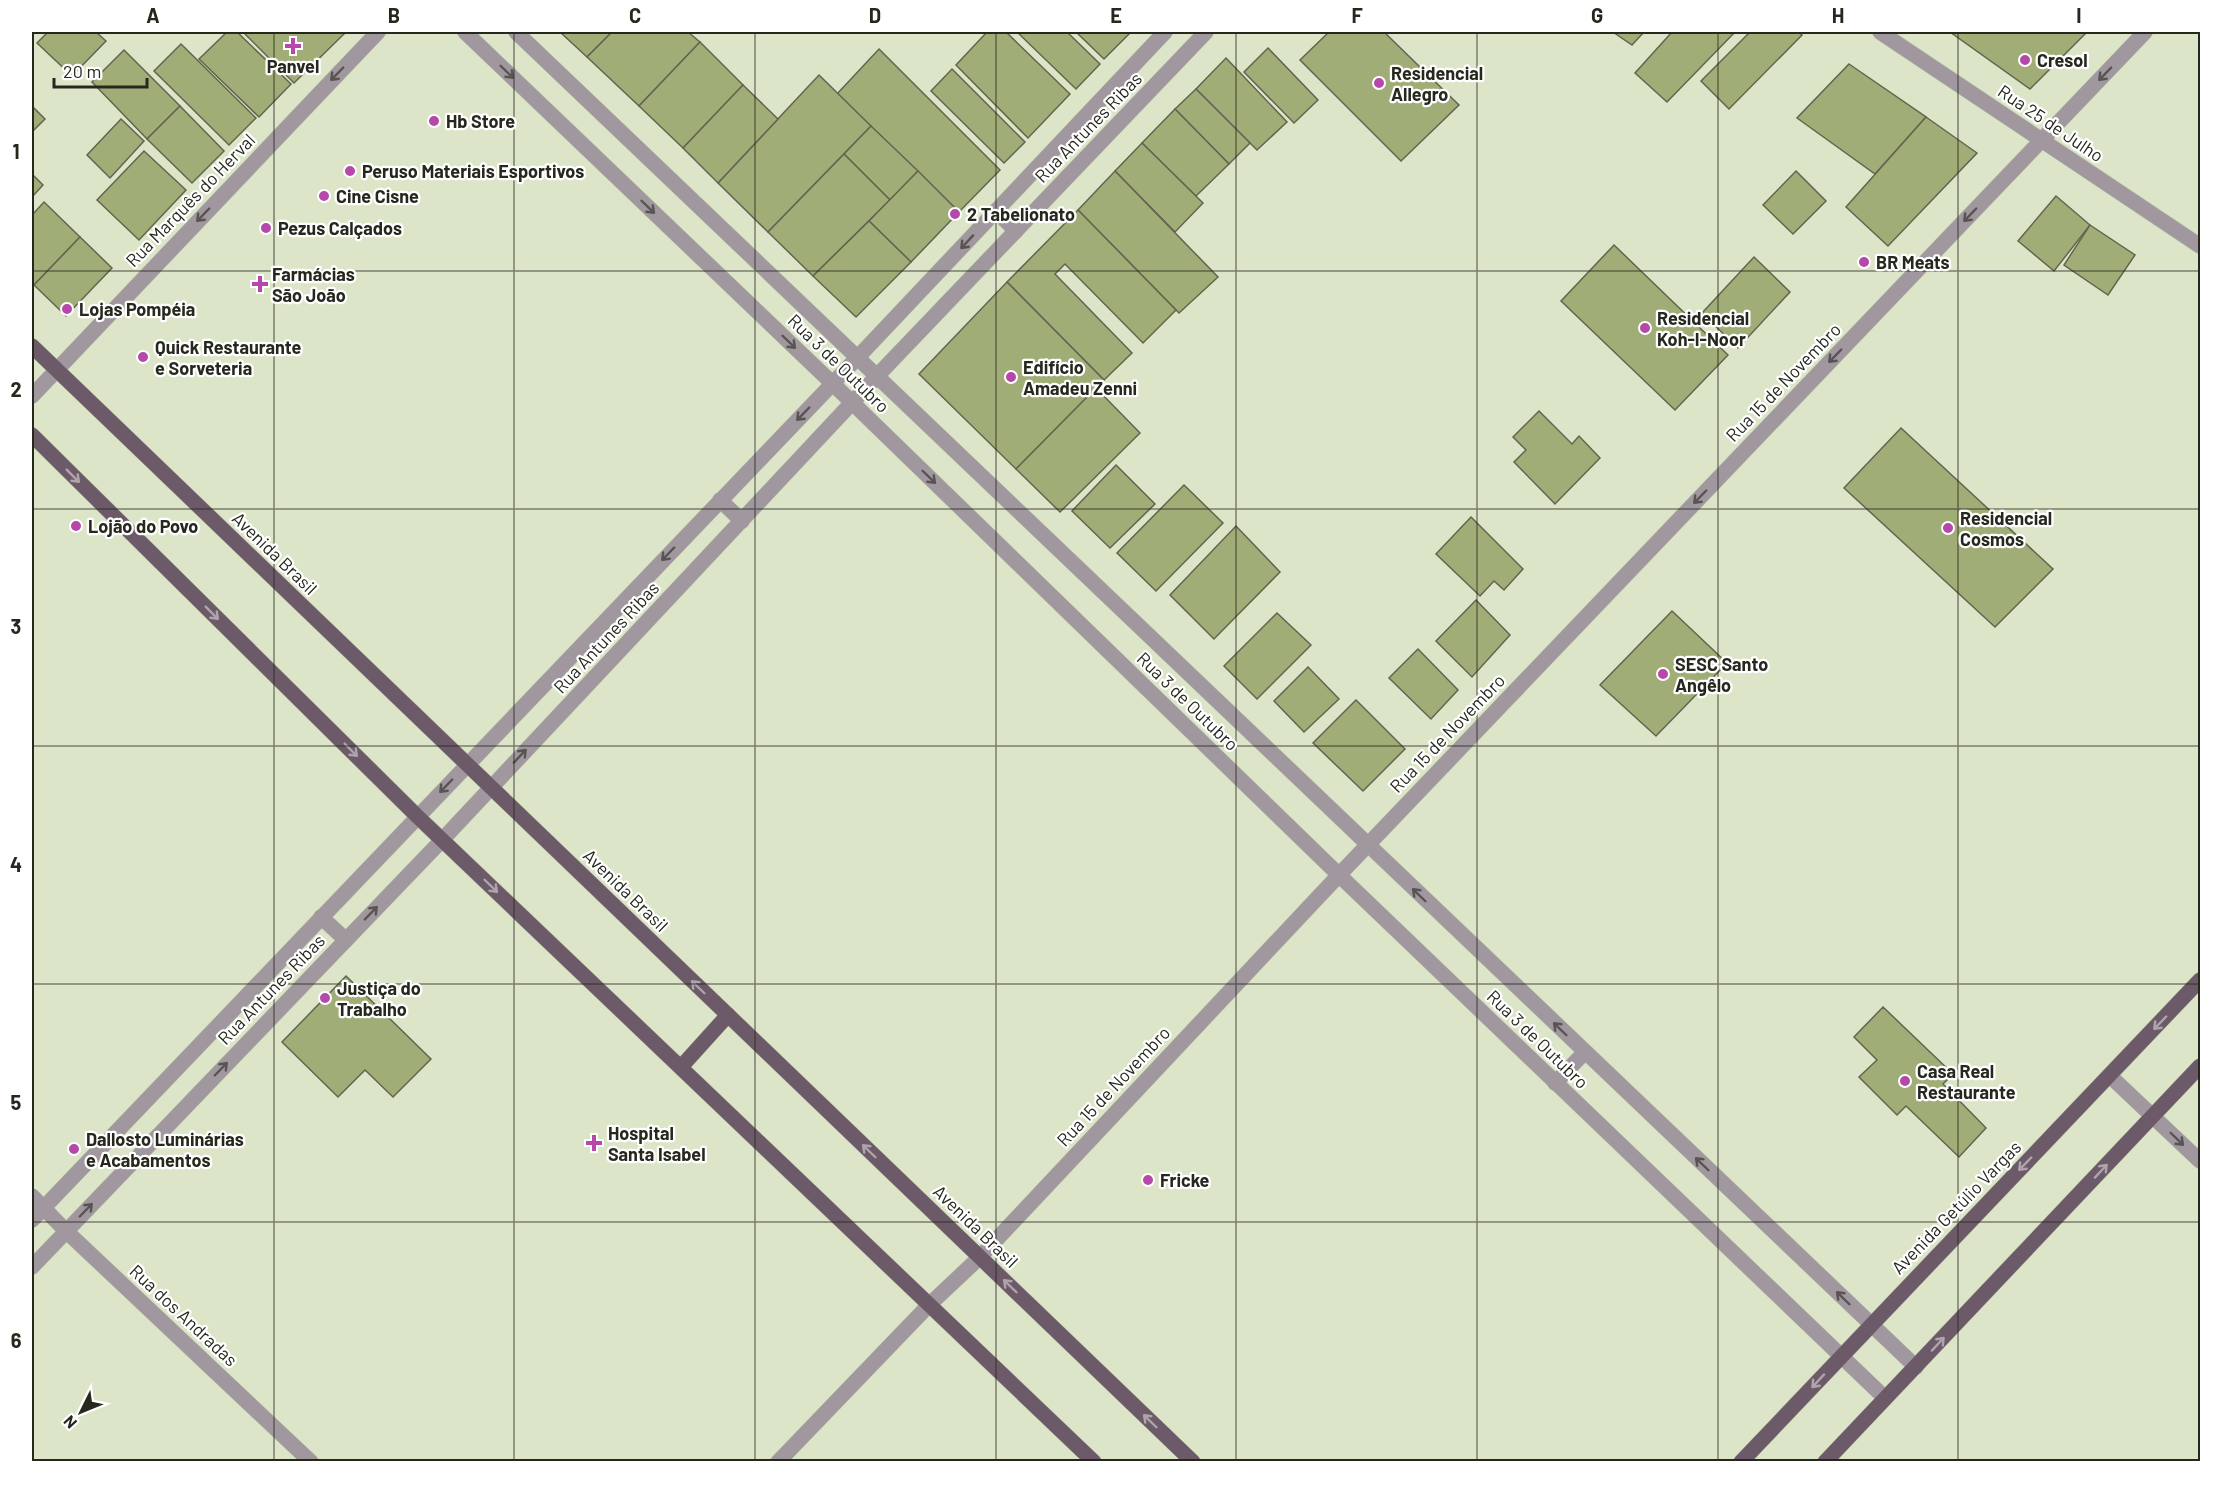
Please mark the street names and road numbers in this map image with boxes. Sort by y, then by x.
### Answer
street label: Rua Antunes Ribas [1030,67,1146,187]
street label: Rua 25 de Julho [1994,80,2108,166]
street label: Rua Marquês do Herval [121,129,259,271]
street label: Rua 3 de Outubro [784,309,894,417]
street label: Rua 15 de Novembro [1721,318,1845,446]
street label: Avenida Brasil [228,507,322,599]
street label: Rua Antunes Ribas [549,577,663,697]
street label: Rua 3 de Outubro [1133,647,1243,755]
street label: Rua 15 de Novembro [1385,669,1509,797]
street label: Avenida Brasil [579,844,673,936]
street label: Rua Antunes Ribas [213,929,329,1049]
street label: Rua 3 de Outubro [1483,985,1593,1093]
street label: Rua 15 de Novembro [1052,1021,1174,1151]
street label: Avenida Getúlio Vargas [1887,1136,2025,1278]
street label: Avenida Brasil [929,1180,1023,1272]
street label: Rua dos Andradas [126,1260,242,1370]

